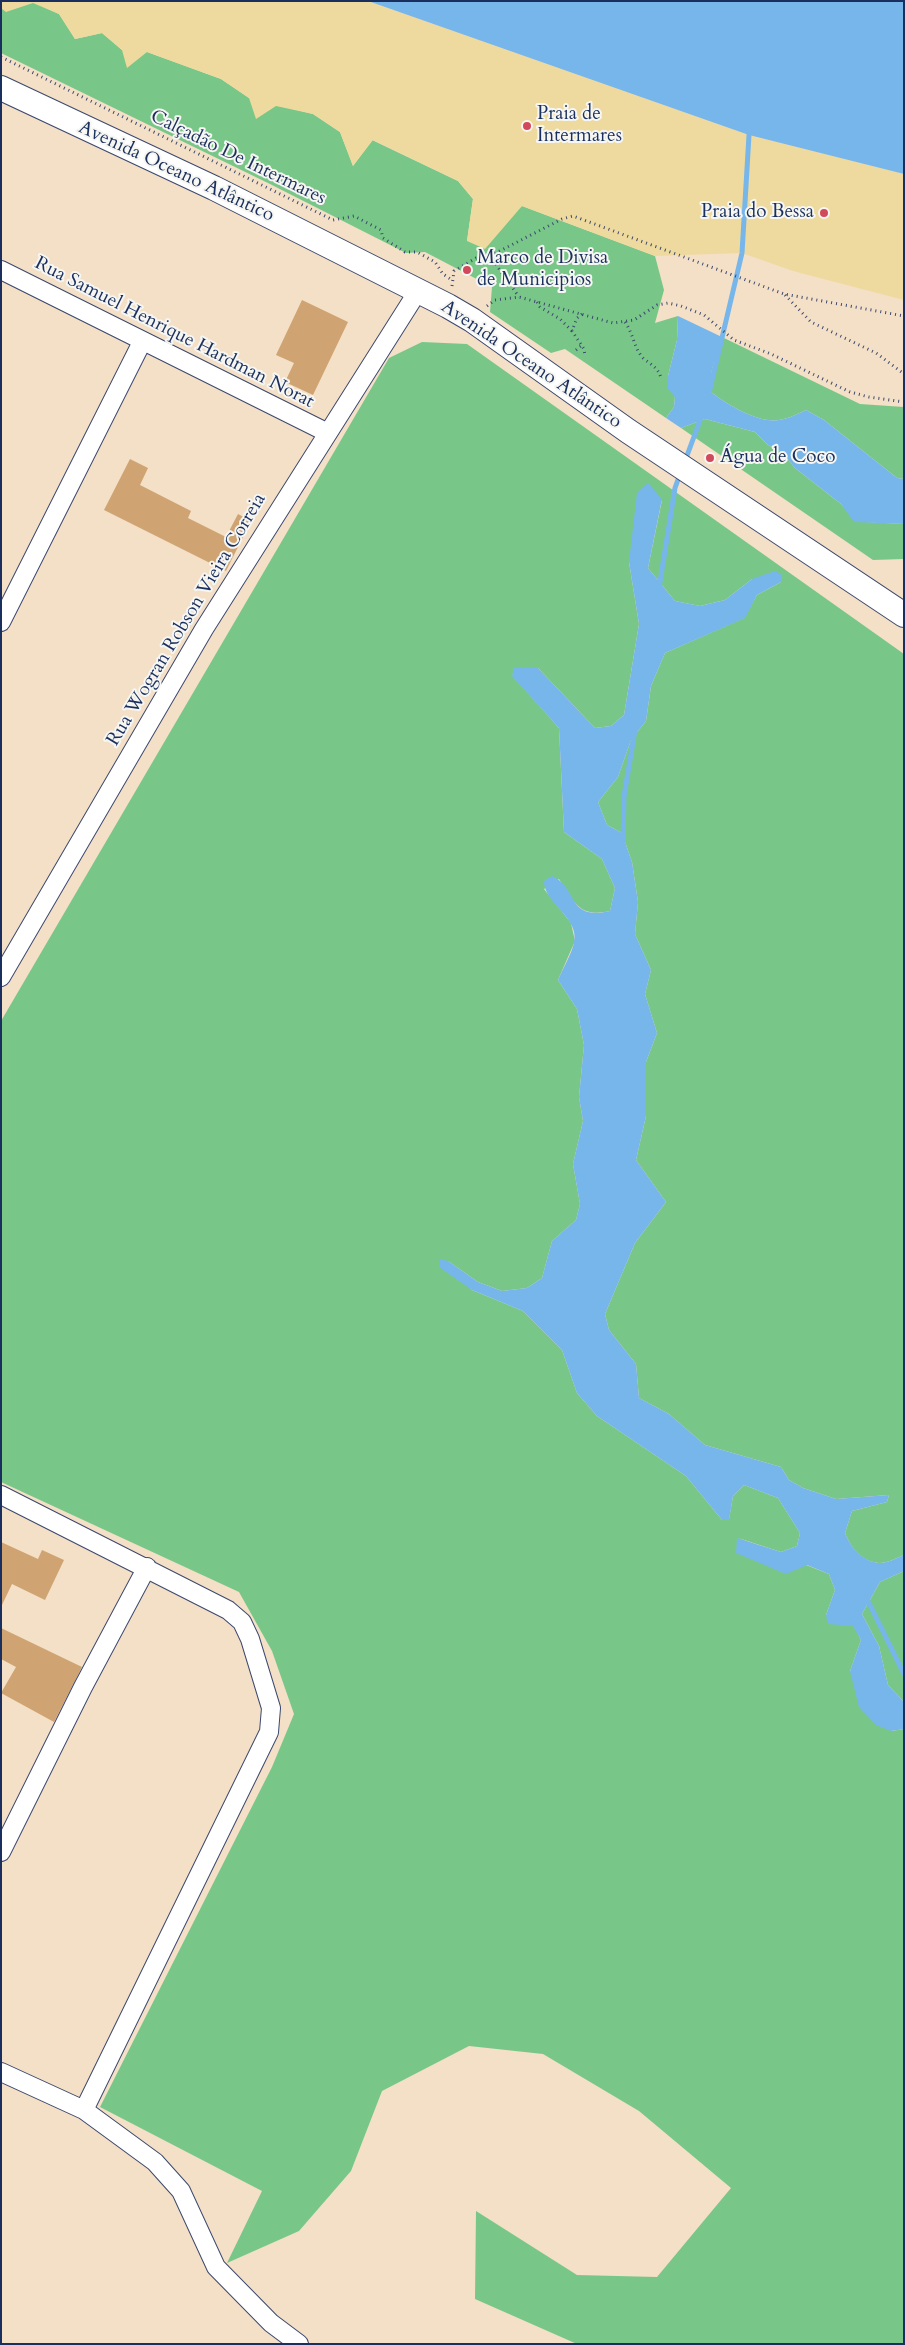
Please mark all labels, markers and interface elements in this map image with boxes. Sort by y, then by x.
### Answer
place label: Praia de Intermares [537,104,622,148]
street label: Calçadão De Intermares [147,106,329,210]
street label: Avenida Oceano Atlântico [75,117,277,227]
marker: Praia de Intermares [521,120,533,132]
place label: Praia do Bessa [701,202,814,224]
marker: Praia do Bessa [818,207,830,219]
place label: Marco de Divisa de Municipios [477,248,608,292]
street label: Rua Samuel Henrique Hardman Norat [30,252,318,414]
marker: Marco de Divisa de Municipios [461,264,473,276]
street label: Avenida Oceano Atlântico [436,296,626,434]
place label: Água de Coco [720,447,835,469]
marker: Água de Coco [704,452,716,464]
street label: Rua Wogran Robson Vieira Correia [102,490,272,750]

